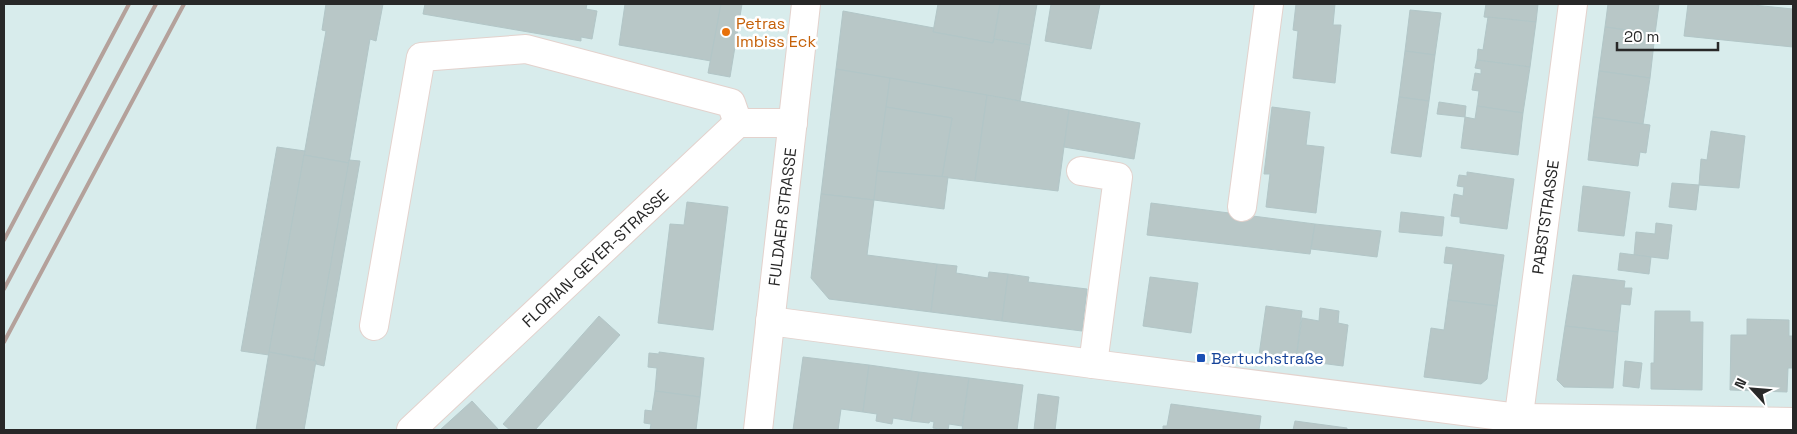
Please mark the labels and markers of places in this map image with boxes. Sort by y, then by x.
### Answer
place label: Petras Imbiss Eck [736,13,816,52]
marker: Petras Imbiss Eck [720,26,732,38]
place label: Bertuchstraße [1211,348,1324,369]
marker: Bertuchstraße [1195,352,1207,364]

